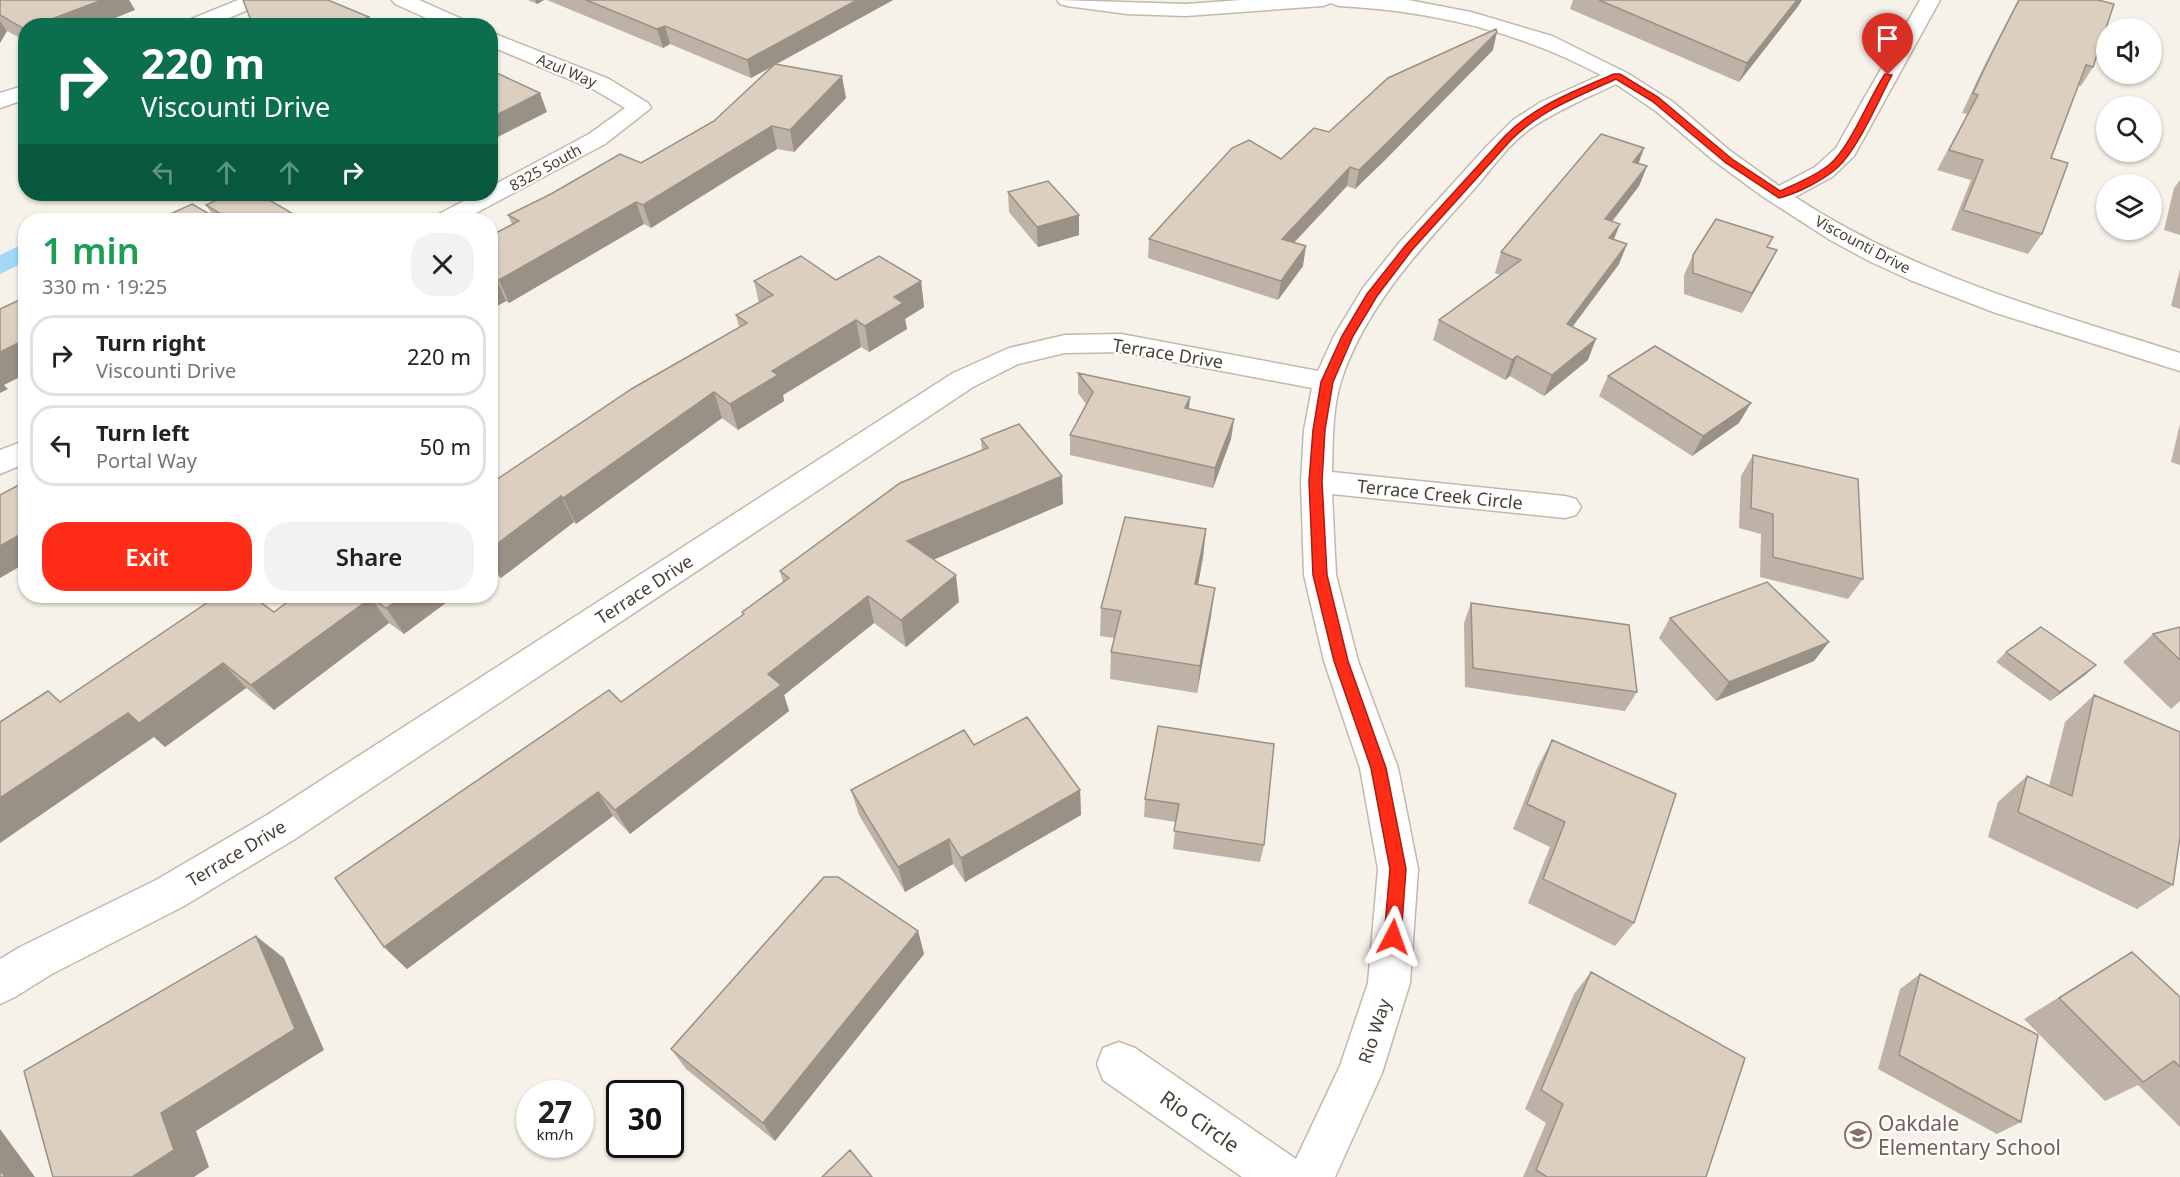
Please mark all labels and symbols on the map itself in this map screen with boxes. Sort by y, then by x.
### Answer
pin [1862,13,1913,75]
street label: Azul Way [534,48,600,92]
street label: 8325 South [505,139,585,195]
street label: Viscounti Drive [1812,210,1914,278]
street label: Terrace Drive [1111,332,1225,374]
street label: Terrace Creek Circle [1356,473,1524,515]
street label: Terrace Drive [591,549,697,629]
street label: Terrace Drive [182,814,290,892]
position arrow [1361,905,1425,969]
street label: Rio Way [1352,995,1396,1067]
speed limit sign: 30 [606,1080,684,1158]
street label: Rio Circle [1155,1083,1245,1159]
place label: Oakdale Elementary School [1878,1109,2061,1161]
school or university icon: Oakdale Elementary School [1843,1120,1873,1150]

